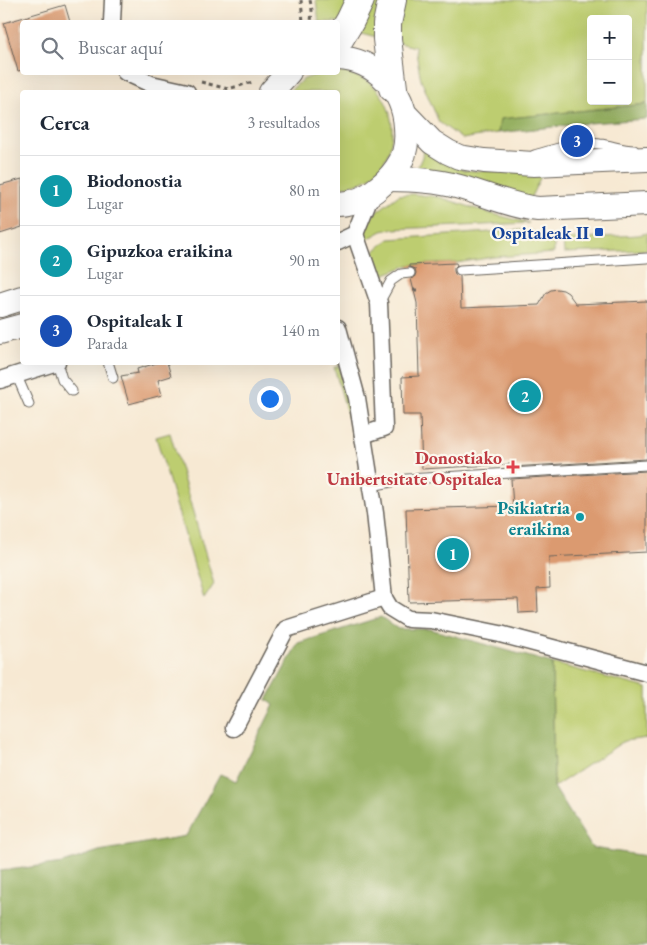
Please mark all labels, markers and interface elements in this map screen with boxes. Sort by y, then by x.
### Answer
map controls [587,15,632,105]
button: + [587,15,632,60]
search box [20,20,340,75]
icon: search [38,34,66,62]
text: Buscar aquí [78,35,163,60]
button: − [587,60,632,105]
text: Cerca [40,109,90,136]
text: 3 resultados [248,112,320,133]
pin: 3 [561,122,593,160]
text: Biodonostia [87,168,182,193]
text: 1 [52,180,60,201]
text: 80 m [289,180,320,201]
text: Lugar [87,193,123,214]
place label: Ospitaleak II [492,221,589,244]
marker: Ospitaleak II [593,226,605,238]
text: Gipuzkoa eraikina [87,238,233,263]
text: 2 [52,250,60,271]
text: 90 m [289,250,320,271]
text: Lugar [87,263,123,284]
text: Ospitaleak I [87,308,183,333]
text: 3 [52,320,60,341]
text: 140 m [281,320,320,341]
text: Parada [87,333,128,354]
pin: 2 [509,377,541,415]
your location [257,386,283,412]
place label: Donostiako Unibertsitate Ospitalea [327,446,502,490]
marker: Donostiako Unibertsitate Ospitalea [506,460,520,474]
place label: Psikiatria eraikina [497,496,570,540]
marker: Psikiatria eraikina [574,511,586,523]
pin: 1 [437,535,469,573]

